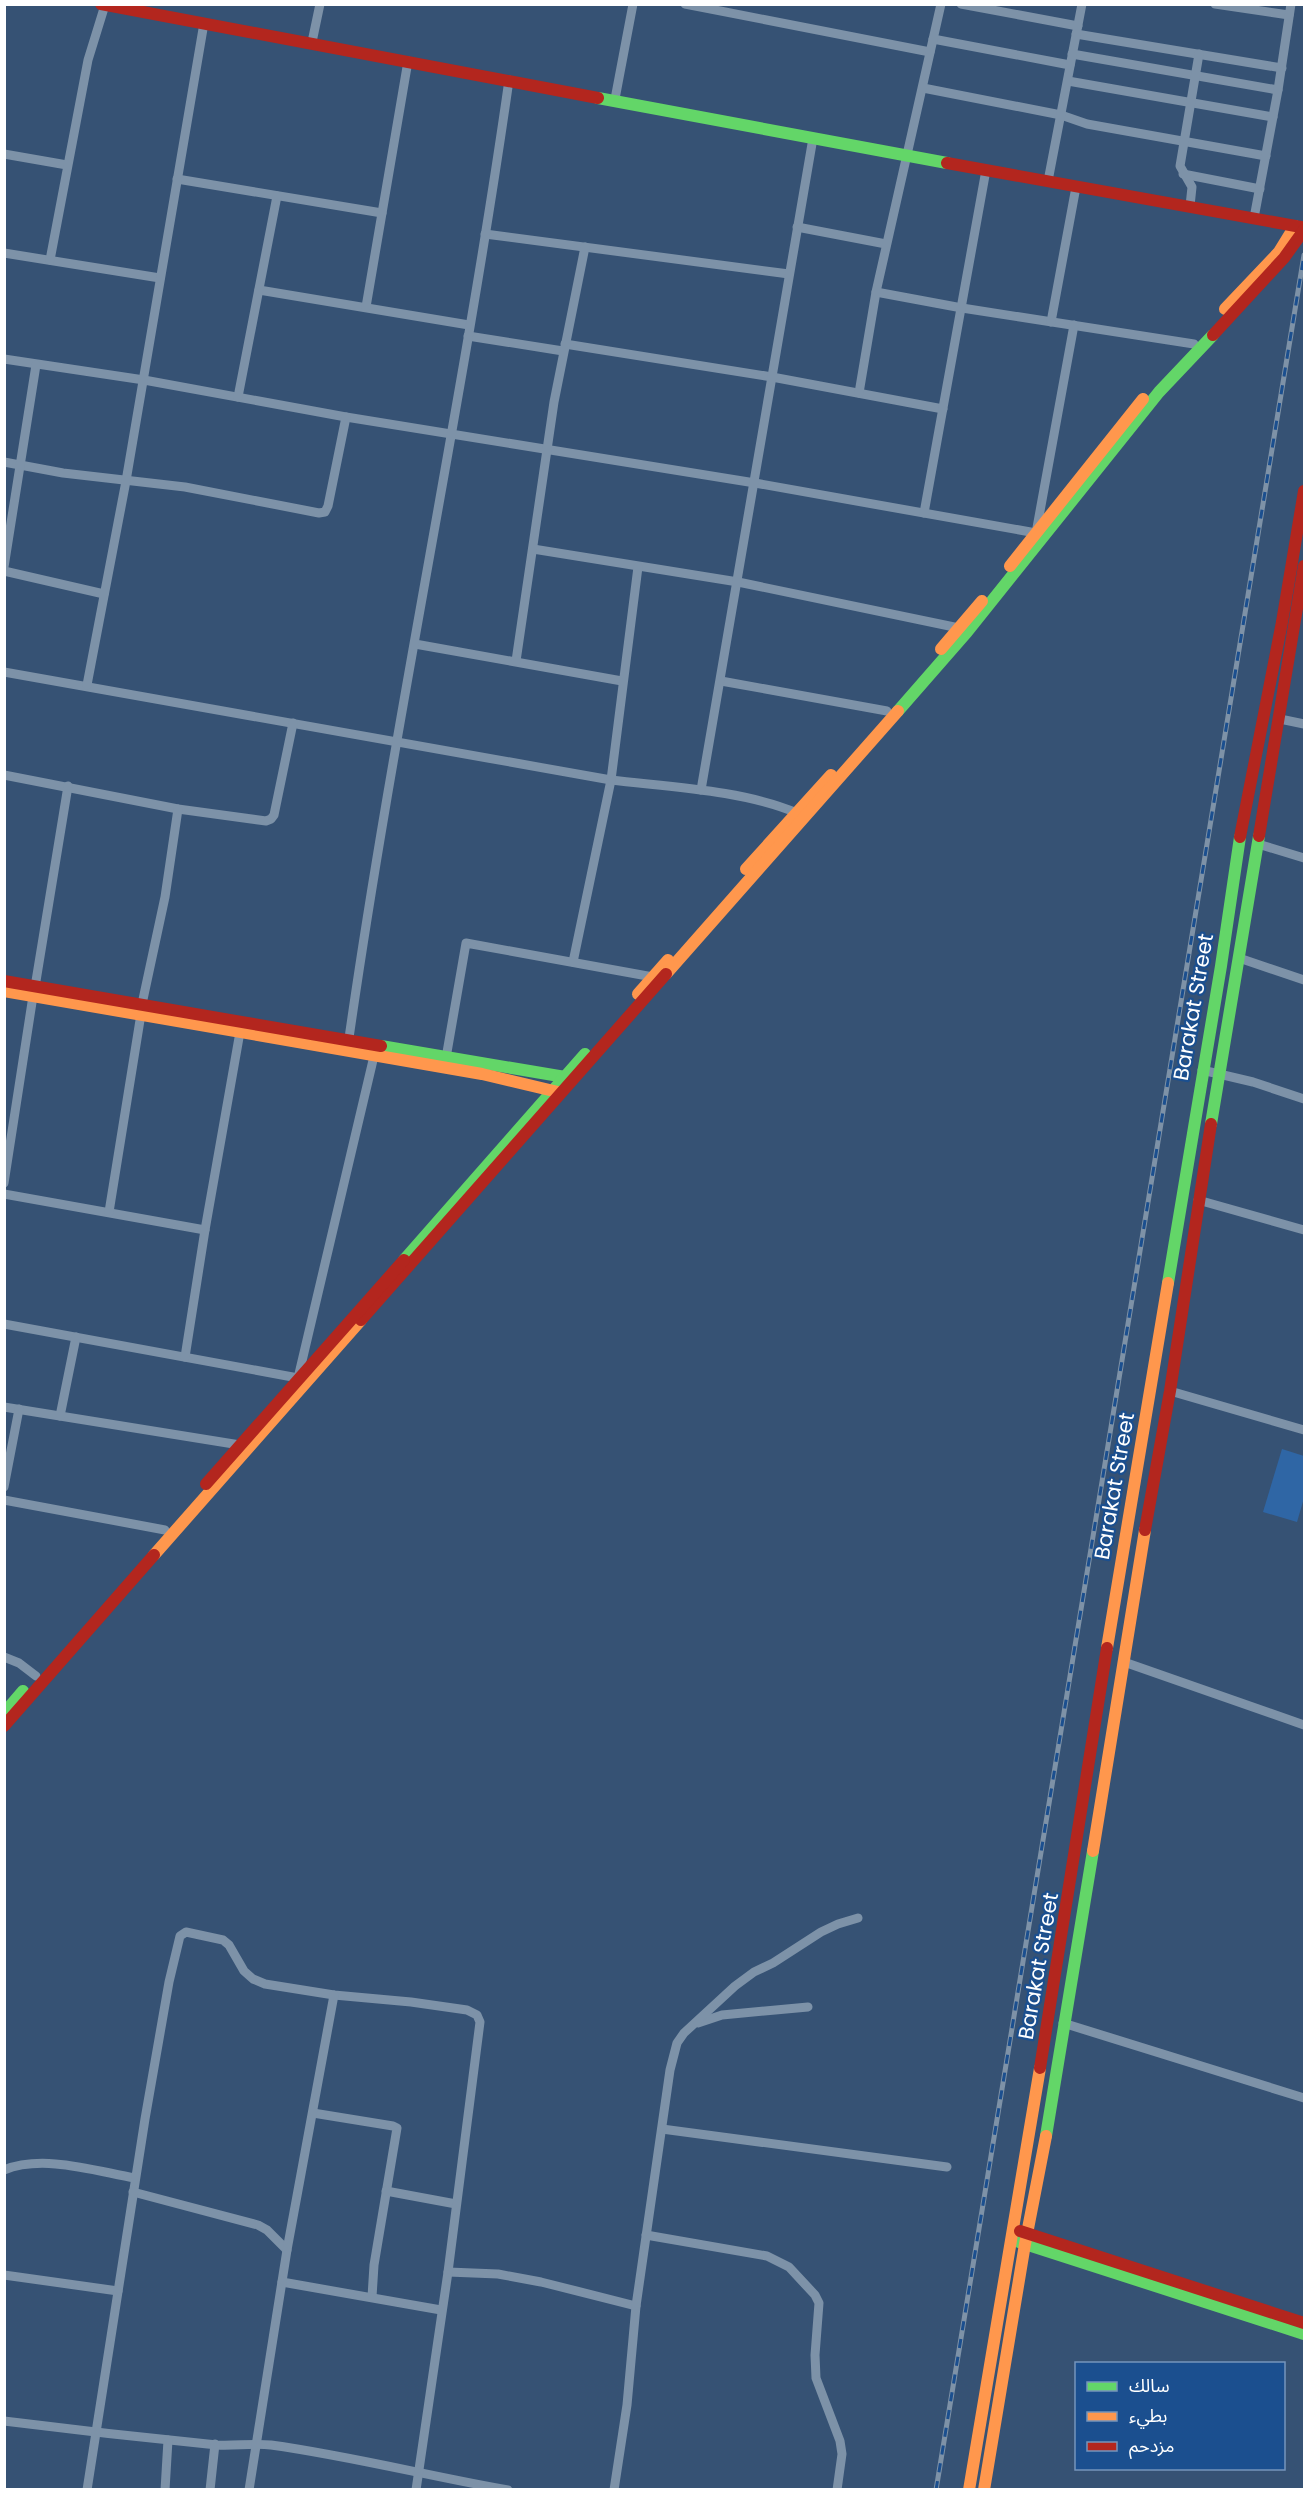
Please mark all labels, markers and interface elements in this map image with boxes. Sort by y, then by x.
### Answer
street label: Barakat Street [1166,931,1220,1083]
street label: Barakat Street [1087,1410,1141,1562]
street label: Barakat Street [1011,1890,1065,2042]
legend [1075,2362,1285,2470]
text: سالك [1129,2373,1170,2398]
text: بطيء [1129,2403,1167,2429]
text: مزدحم [1129,2433,1174,2459]

